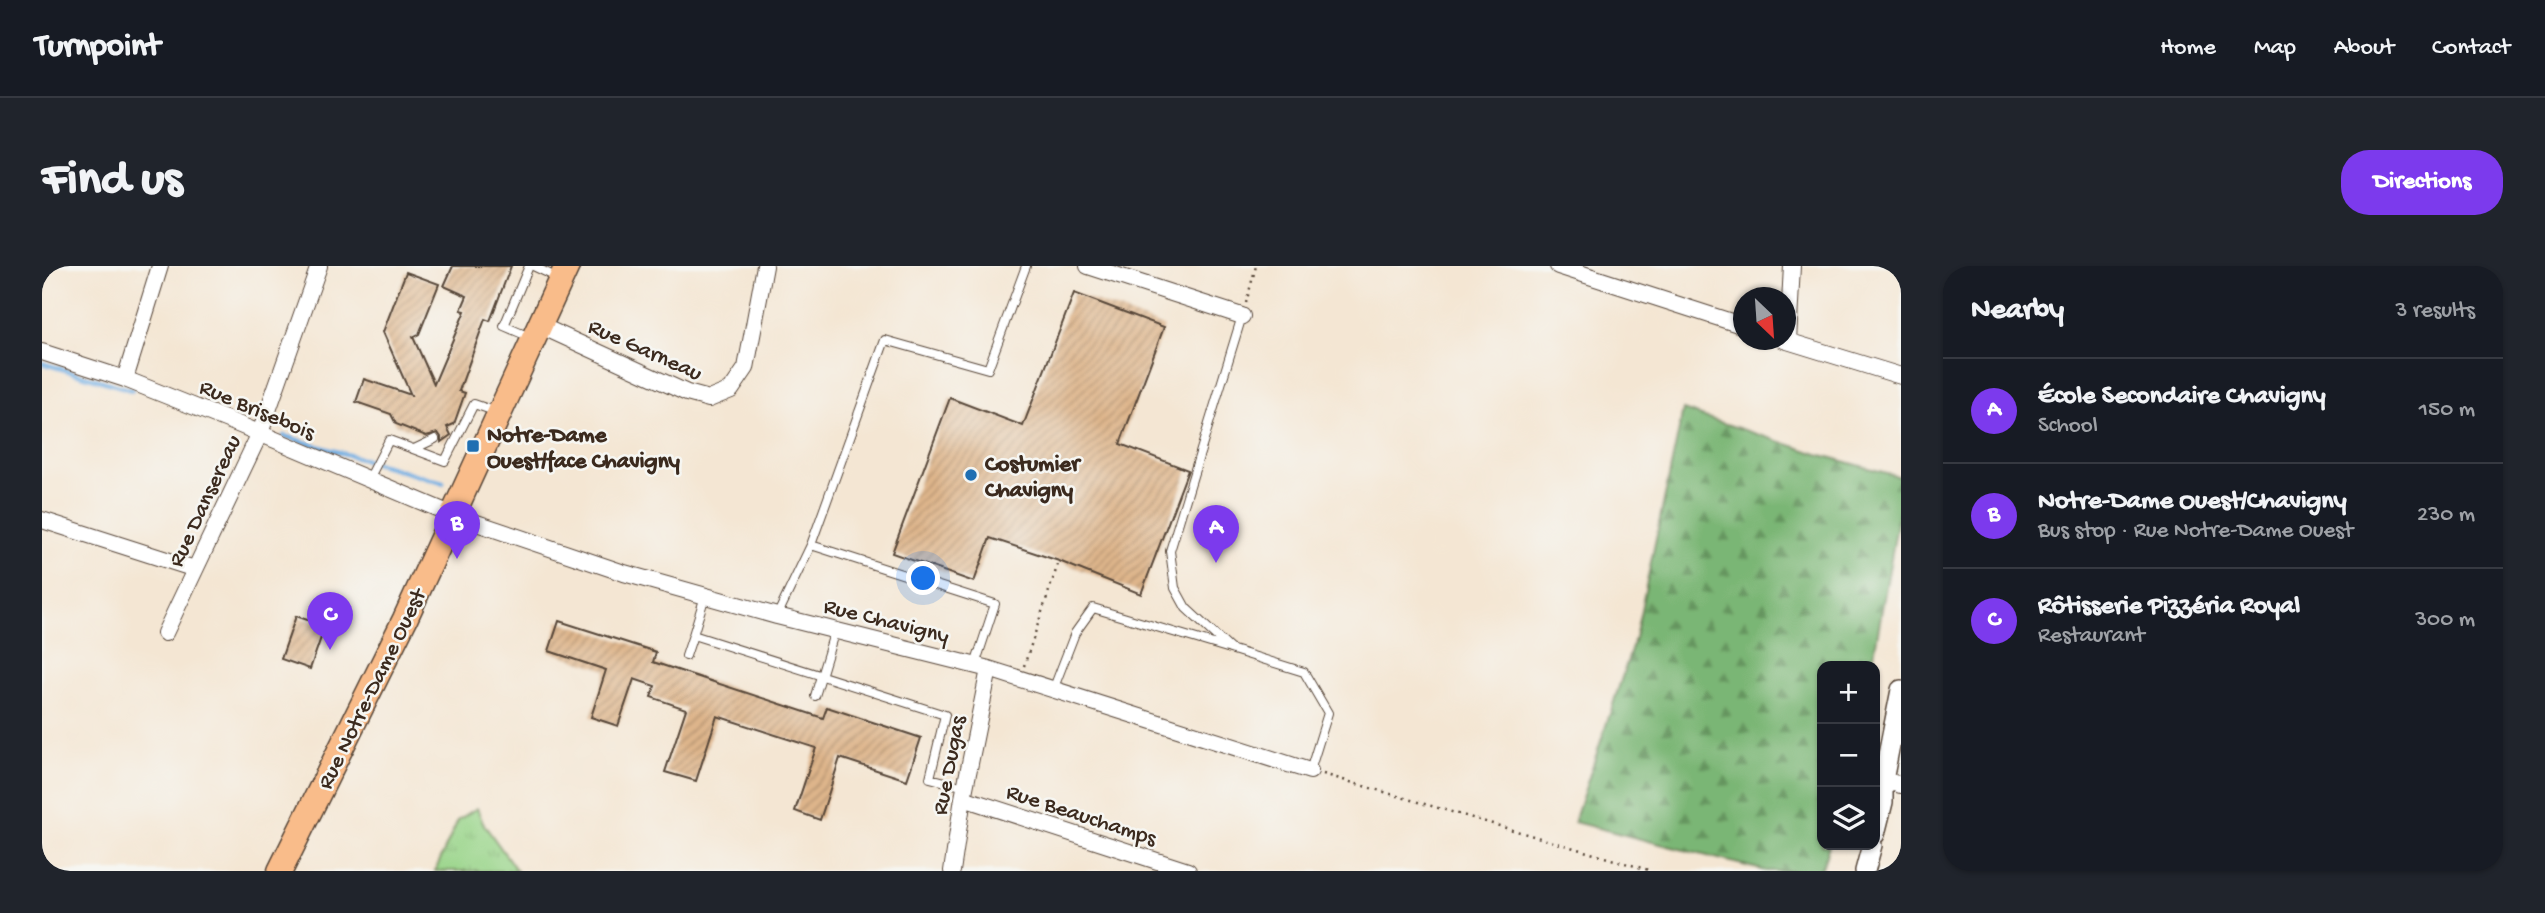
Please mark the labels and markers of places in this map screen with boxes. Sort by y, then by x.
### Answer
place label: Notre-Dame Ouest/face Chavigny [487,423,681,476]
marker: Notre-Dame Ouest/face Chavigny [465,438,481,454]
place label: Costumier Chavigny [985,452,1082,505]
marker: Costumier Chavigny [963,467,979,483]
pin: B [434,501,480,559]
pin: A [1193,505,1239,563]
pin: C [307,592,353,650]

